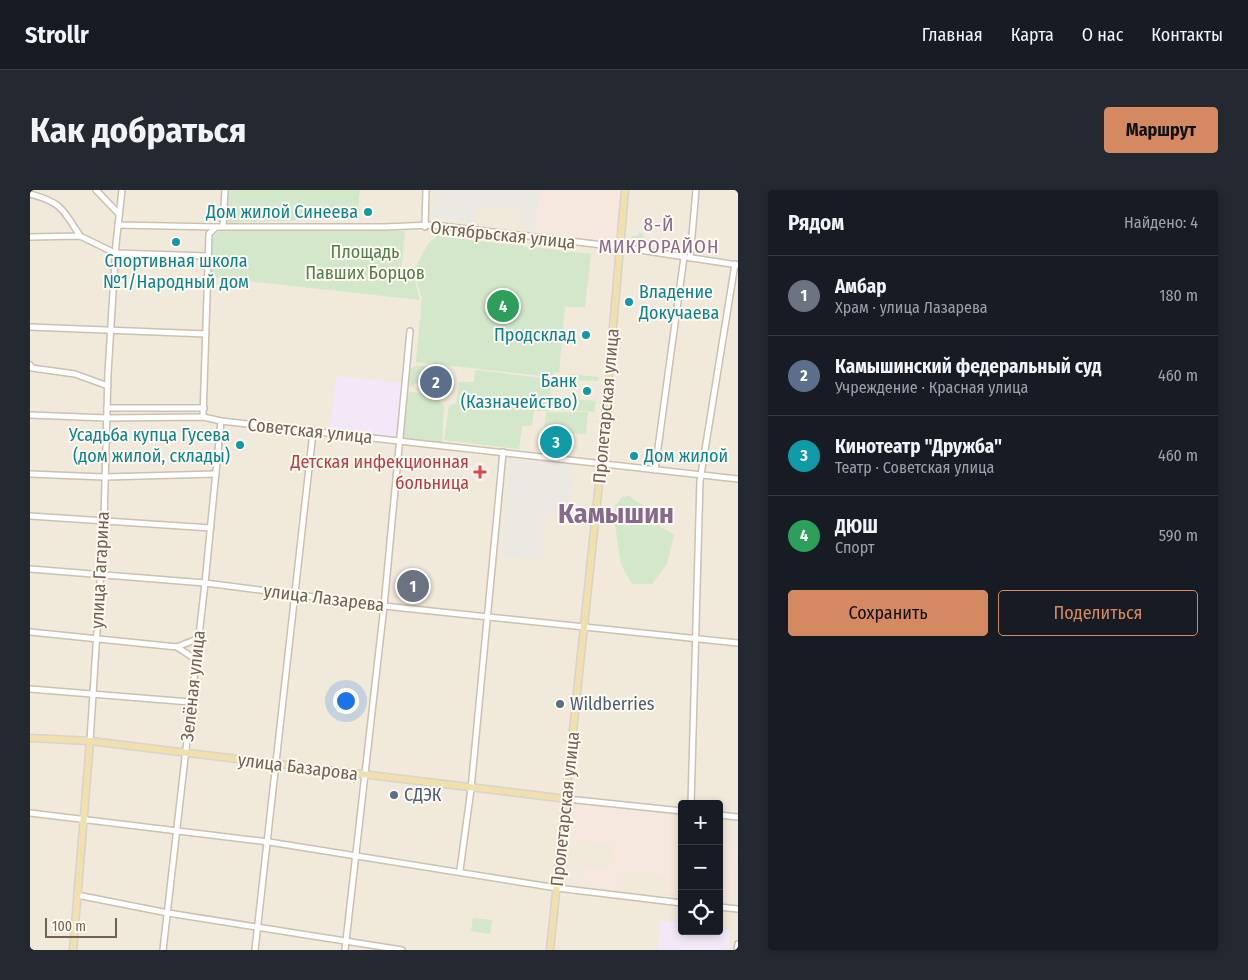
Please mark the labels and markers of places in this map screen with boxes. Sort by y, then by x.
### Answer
place label: Дом жилой Синеева [205,201,358,223]
marker: Дом жилой Синеева [362,206,374,218]
marker: Спортивная школа №1/Народный дом [170,236,182,248]
place label: Спортивная школа №1/Народный дом [103,250,249,293]
place label: Владение Докучаева [638,281,719,324]
pin: 4 [487,287,519,325]
marker: Владение Докучаева [623,296,635,308]
place label: Продсклад [494,324,576,346]
marker: Продсклад [580,329,592,341]
pin: 2 [420,363,452,401]
place label: Банк (Казначейство) [461,370,578,413]
marker: Банк (Казначейство) [581,385,593,397]
pin: 3 [540,423,572,461]
place label: Усадьба купца Гусева (дом жилой, склады) [68,424,230,467]
marker: Усадьба купца Гусева (дом жилой, склады) [234,439,246,451]
place label: Дом жилой [643,445,728,467]
marker: Дом жилой [628,450,640,462]
place label: Детская инфекционная больница [289,451,469,494]
marker: Детская инфекционная больница [473,465,487,479]
pin: 1 [397,567,429,605]
place label: Wildberries [570,693,655,715]
marker: Wildberries [554,698,566,710]
place label: СДЭК [404,784,442,806]
marker: СДЭК [388,789,400,801]

